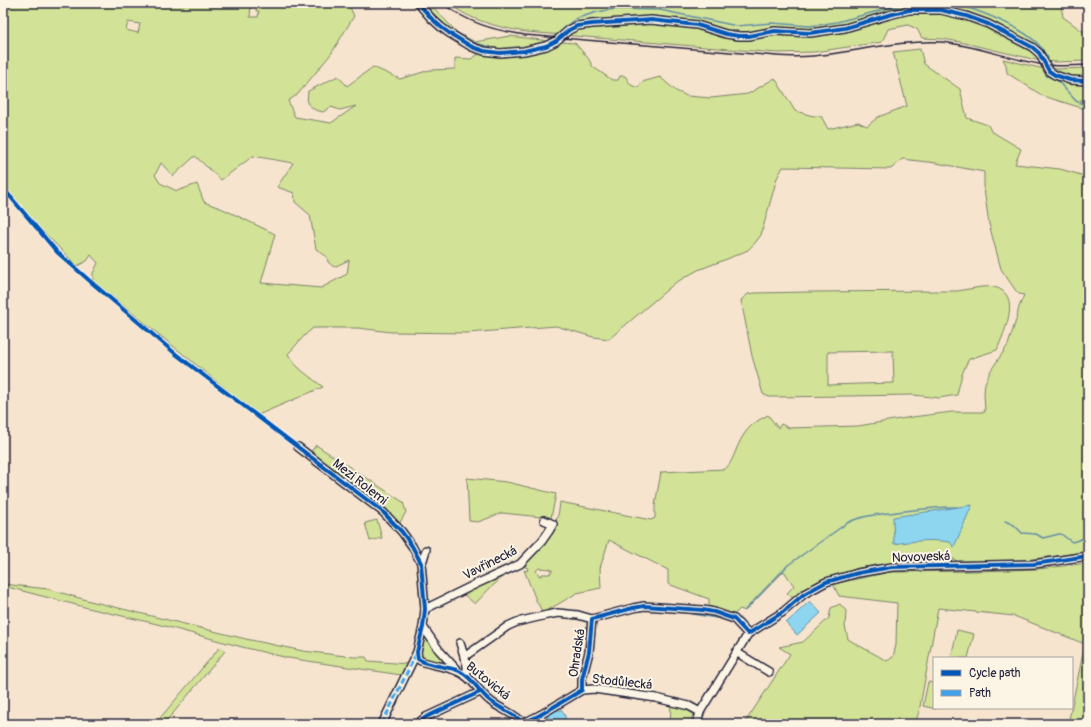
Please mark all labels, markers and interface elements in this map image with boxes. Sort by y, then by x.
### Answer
street label: Mezi Rolemi [329,456,391,508]
street label: Vavřinecká [460,543,520,583]
street label: Novoveská [892,548,950,566]
street label: Ohradská [565,628,589,678]
legend [933,657,1073,709]
street label: Butovická [463,658,513,704]
text: Cycle path [969,666,1021,681]
street label: Stodůlecká [591,671,653,693]
text: Path [969,686,991,701]

